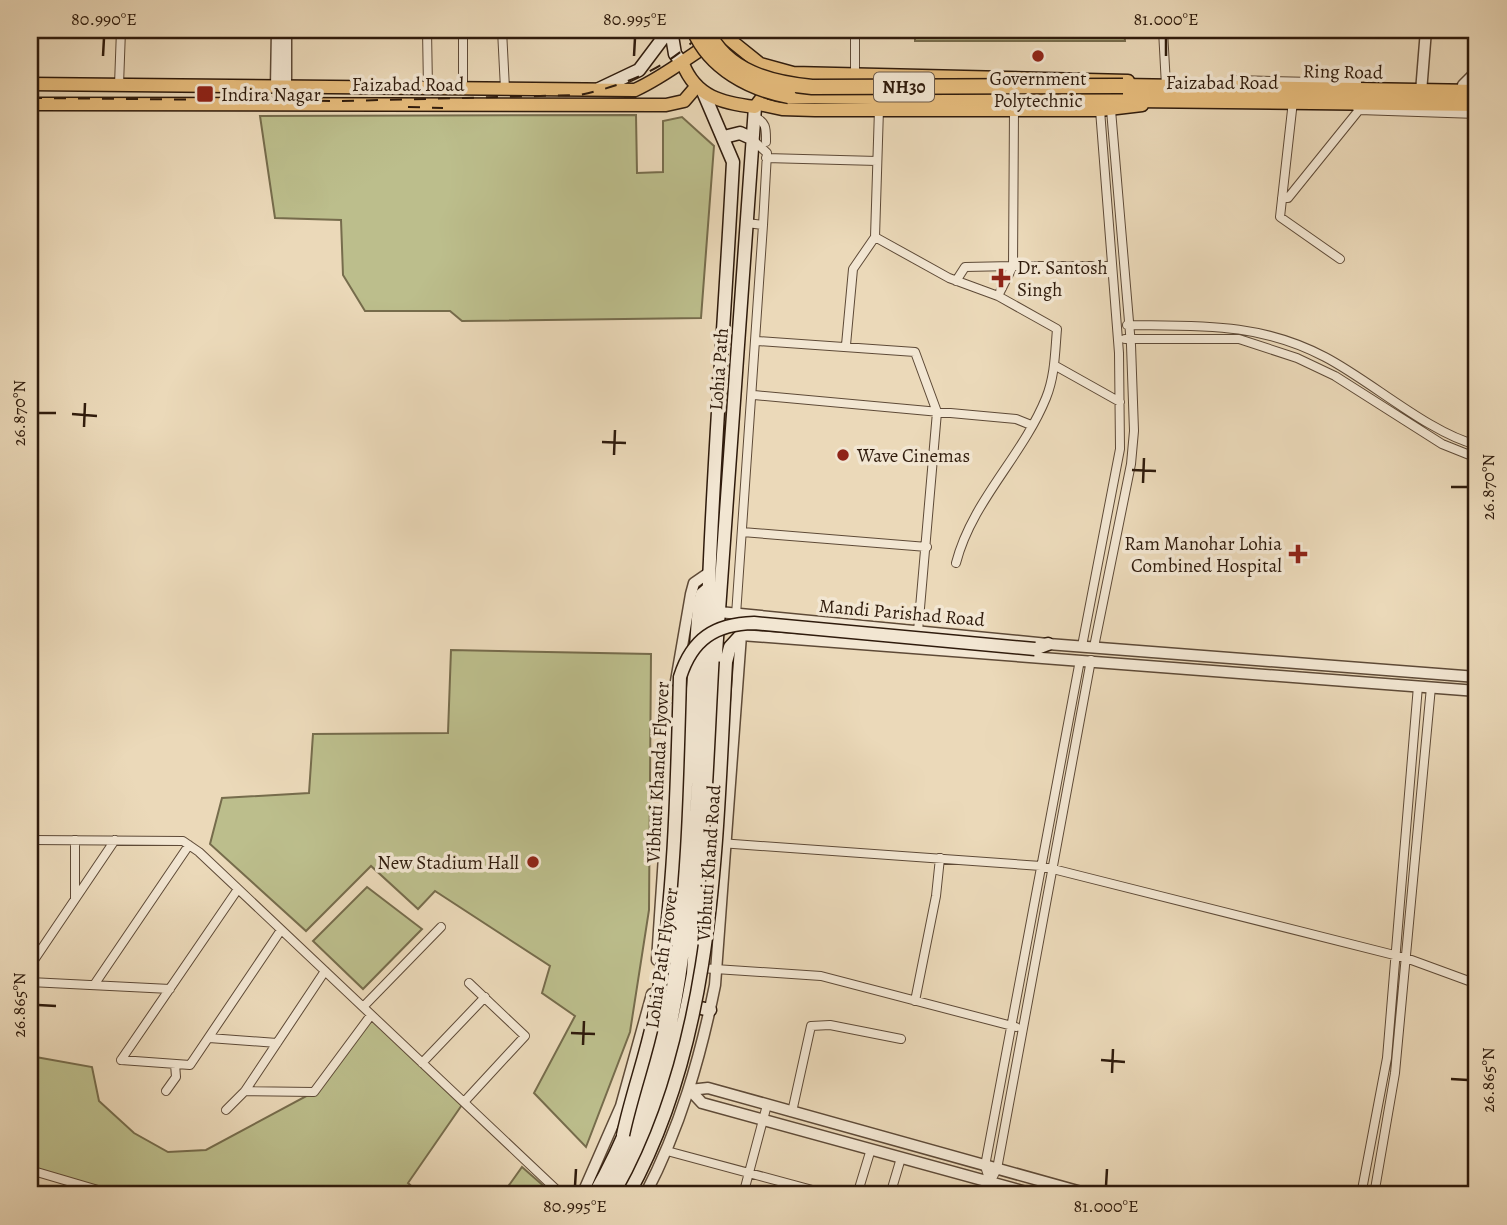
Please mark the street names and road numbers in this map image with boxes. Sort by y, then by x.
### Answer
street label: Ring Road [1303,58,1384,86]
street label: Faizabad Road [1166,70,1279,96]
street label: Faizabad Road [352,72,465,98]
road number: NH30 [874,72,934,102]
street label: Lohia Path [703,327,735,411]
street label: Mandi Parishad Road [818,593,987,633]
street label: Vibhuti Khanda Flyover [640,681,676,864]
street label: Vibhuti Khand Road [690,783,727,943]
street label: Lohia Path Flyover [639,886,685,1030]

